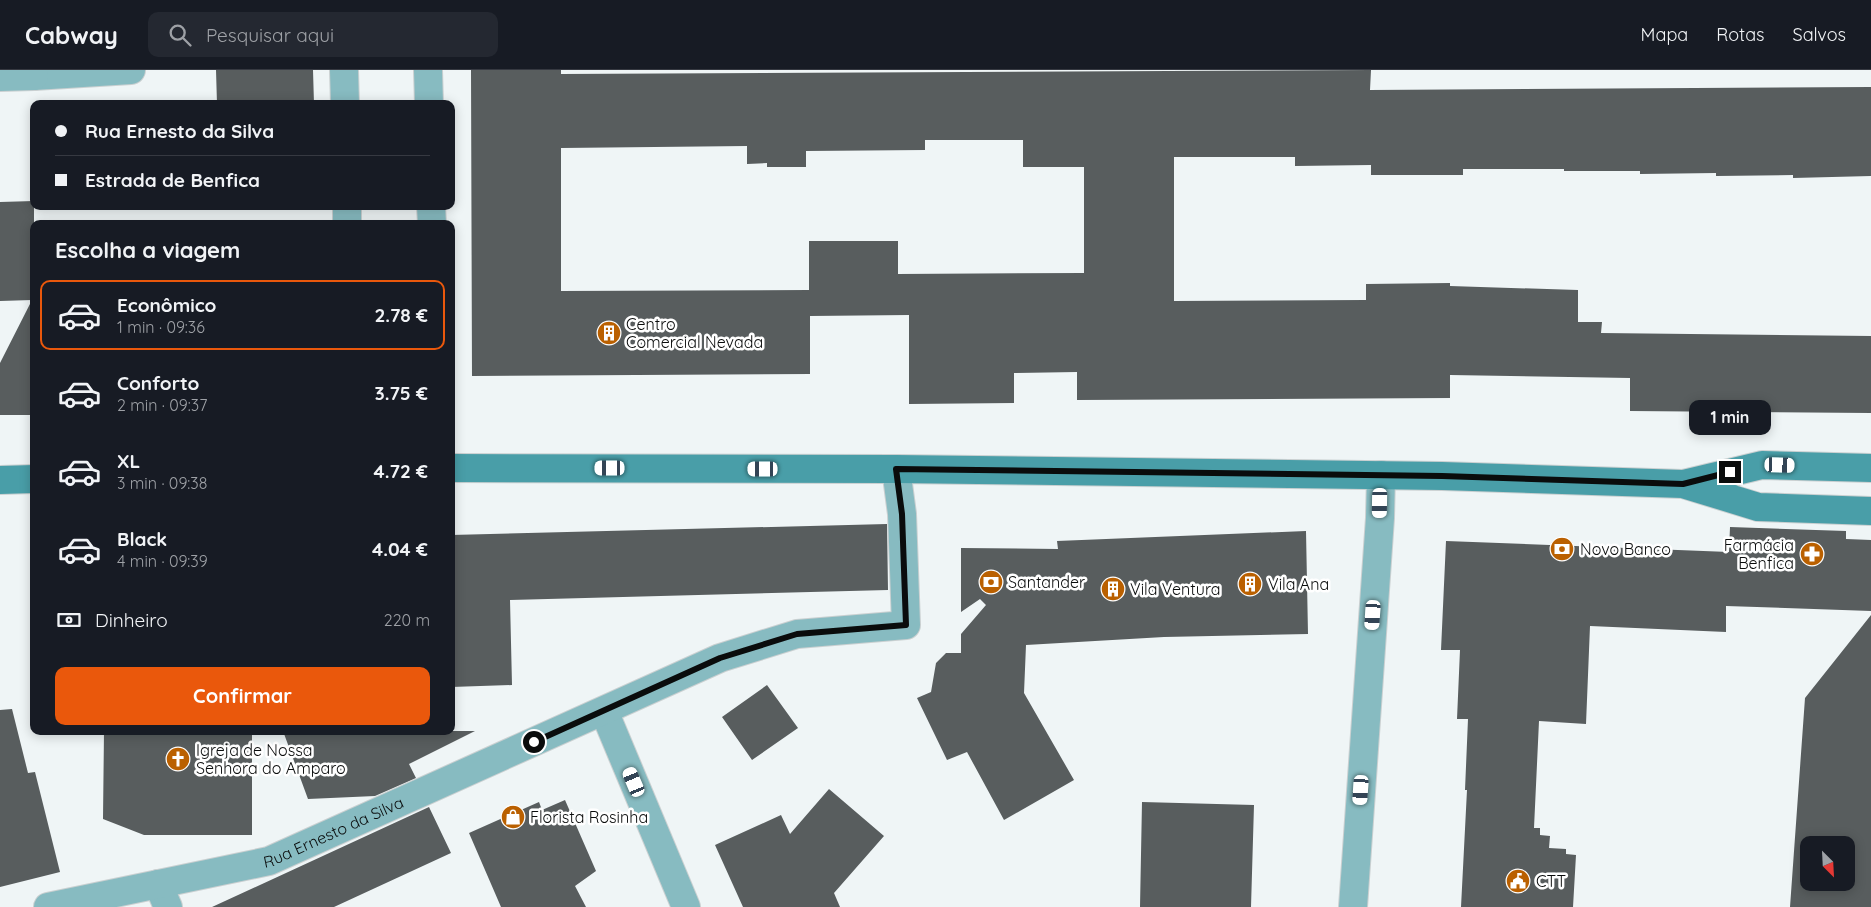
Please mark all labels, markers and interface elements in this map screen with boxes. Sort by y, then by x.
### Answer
search box [148,12,498,57]
text: Cabway [25,20,118,50]
icon: search [166,21,194,49]
text: Pesquisar aqui [206,23,334,47]
text: Mapa [1641,23,1688,46]
text: Rotas [1716,23,1765,46]
text: Salvos [1793,23,1846,46]
text: Rua Ernesto da Silva [85,119,274,143]
text: Estrada de Benfica [85,168,260,192]
text: Escolha a viagem [55,236,240,264]
icon: car [57,293,102,338]
text: Econômico [117,293,216,317]
text: 2.78 € [374,303,428,327]
place label: Centro Comercial Nevada [626,314,763,352]
text: 1 min · 09:36 [117,317,205,337]
building icon: Centro Comercial Nevada [596,320,622,346]
icon: car [57,371,102,416]
text: Conforto [117,371,199,395]
text: 3.75 € [374,381,428,405]
text: 2 min · 09:37 [117,395,207,415]
callout: 1 min [1689,400,1771,434]
text: 1 min [1711,407,1749,427]
icon: car [57,449,102,494]
text: XL [117,449,140,473]
car [1764,457,1795,473]
text: 4.72 € [374,459,428,483]
car [595,461,625,476]
route end [1719,461,1741,483]
car [748,462,778,477]
text: 3 min · 09:38 [117,473,207,493]
car [1372,488,1387,518]
icon: car [57,527,102,572]
text: Black [117,527,167,551]
place label: Farmácia Benfica [1724,535,1794,573]
bank icon: Novo Banco [1549,536,1575,562]
text: 4.04 € [372,537,428,561]
place label: Novo Banco [1580,539,1671,559]
pharmacy icon: Farmácia Benfica [1799,541,1825,567]
text: 4 min · 09:39 [117,551,208,571]
bank icon: Santander [978,569,1004,595]
building icon: Vila Ana [1237,571,1263,597]
place label: Santander [1008,572,1085,592]
place label: Vila Ana [1268,574,1329,594]
building icon: Vila Ventura [1100,576,1126,602]
place label: Vila Ventura [1130,579,1221,599]
car [1364,600,1381,630]
icon: cash [55,606,83,634]
text: Dinheiro [95,608,168,632]
text: 220 m [384,610,430,630]
button: Confirmar [55,667,430,725]
route start [523,731,545,753]
place label: Igreja de Nossa Senhora do Amparo [196,740,346,778]
church icon: Igreja de Nossa Senhora do Amparo [165,746,191,772]
car [621,765,646,799]
car [1352,775,1369,805]
street label: Rua Ernesto da Silva [261,792,406,872]
shop icon: Florista Rosinha [500,804,526,830]
place label: Florista Rosinha [530,807,648,827]
north arrow [1800,836,1855,891]
map controls [1800,836,1855,891]
public building icon: CTT [1505,868,1531,894]
place label: CTT [1536,871,1567,891]

